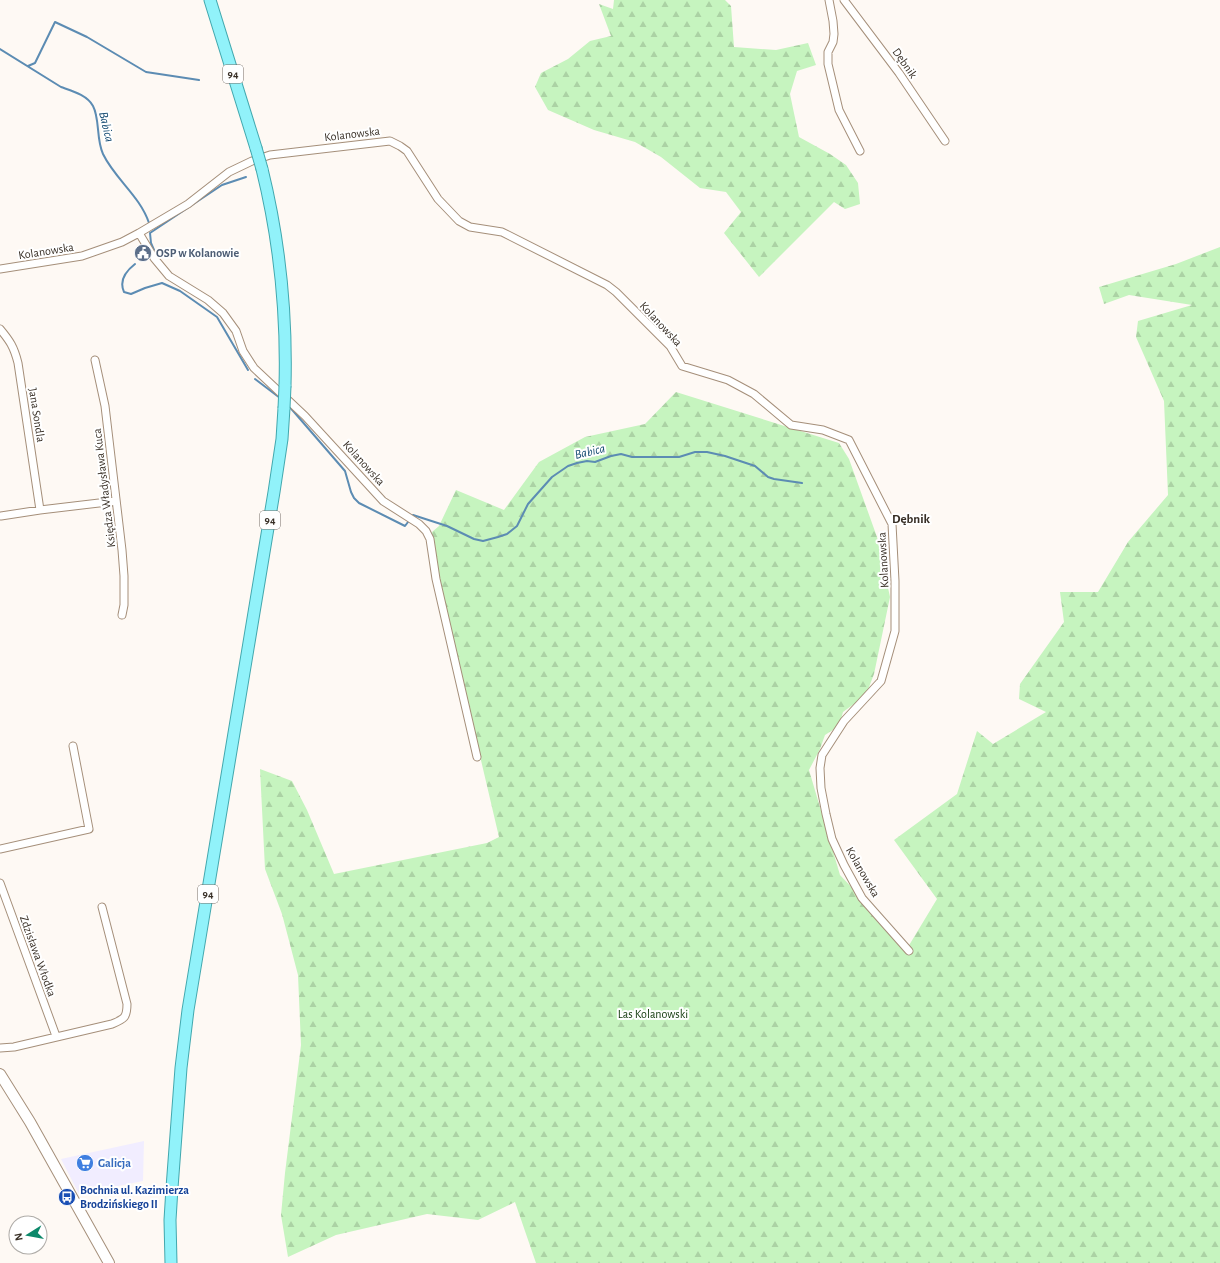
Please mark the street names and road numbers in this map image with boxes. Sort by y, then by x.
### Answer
street label: Dębnik [890,46,920,81]
road number: 94 [223,65,243,83]
street label: Kolanowska [324,125,381,143]
street label: Kolanowska [18,241,75,261]
street label: Kolanowska [638,300,685,349]
street label: Jana Sondla [27,387,47,443]
street label: Księdza Władysława Kuca [91,427,118,548]
street label: Kolanowska [341,438,387,488]
road number: 94 [260,511,280,529]
street label: Kolanowska [876,531,890,588]
street label: Kolanowska [844,845,882,900]
road number: 94 [198,885,218,903]
street label: Zdzisława Włodka [18,914,58,998]

